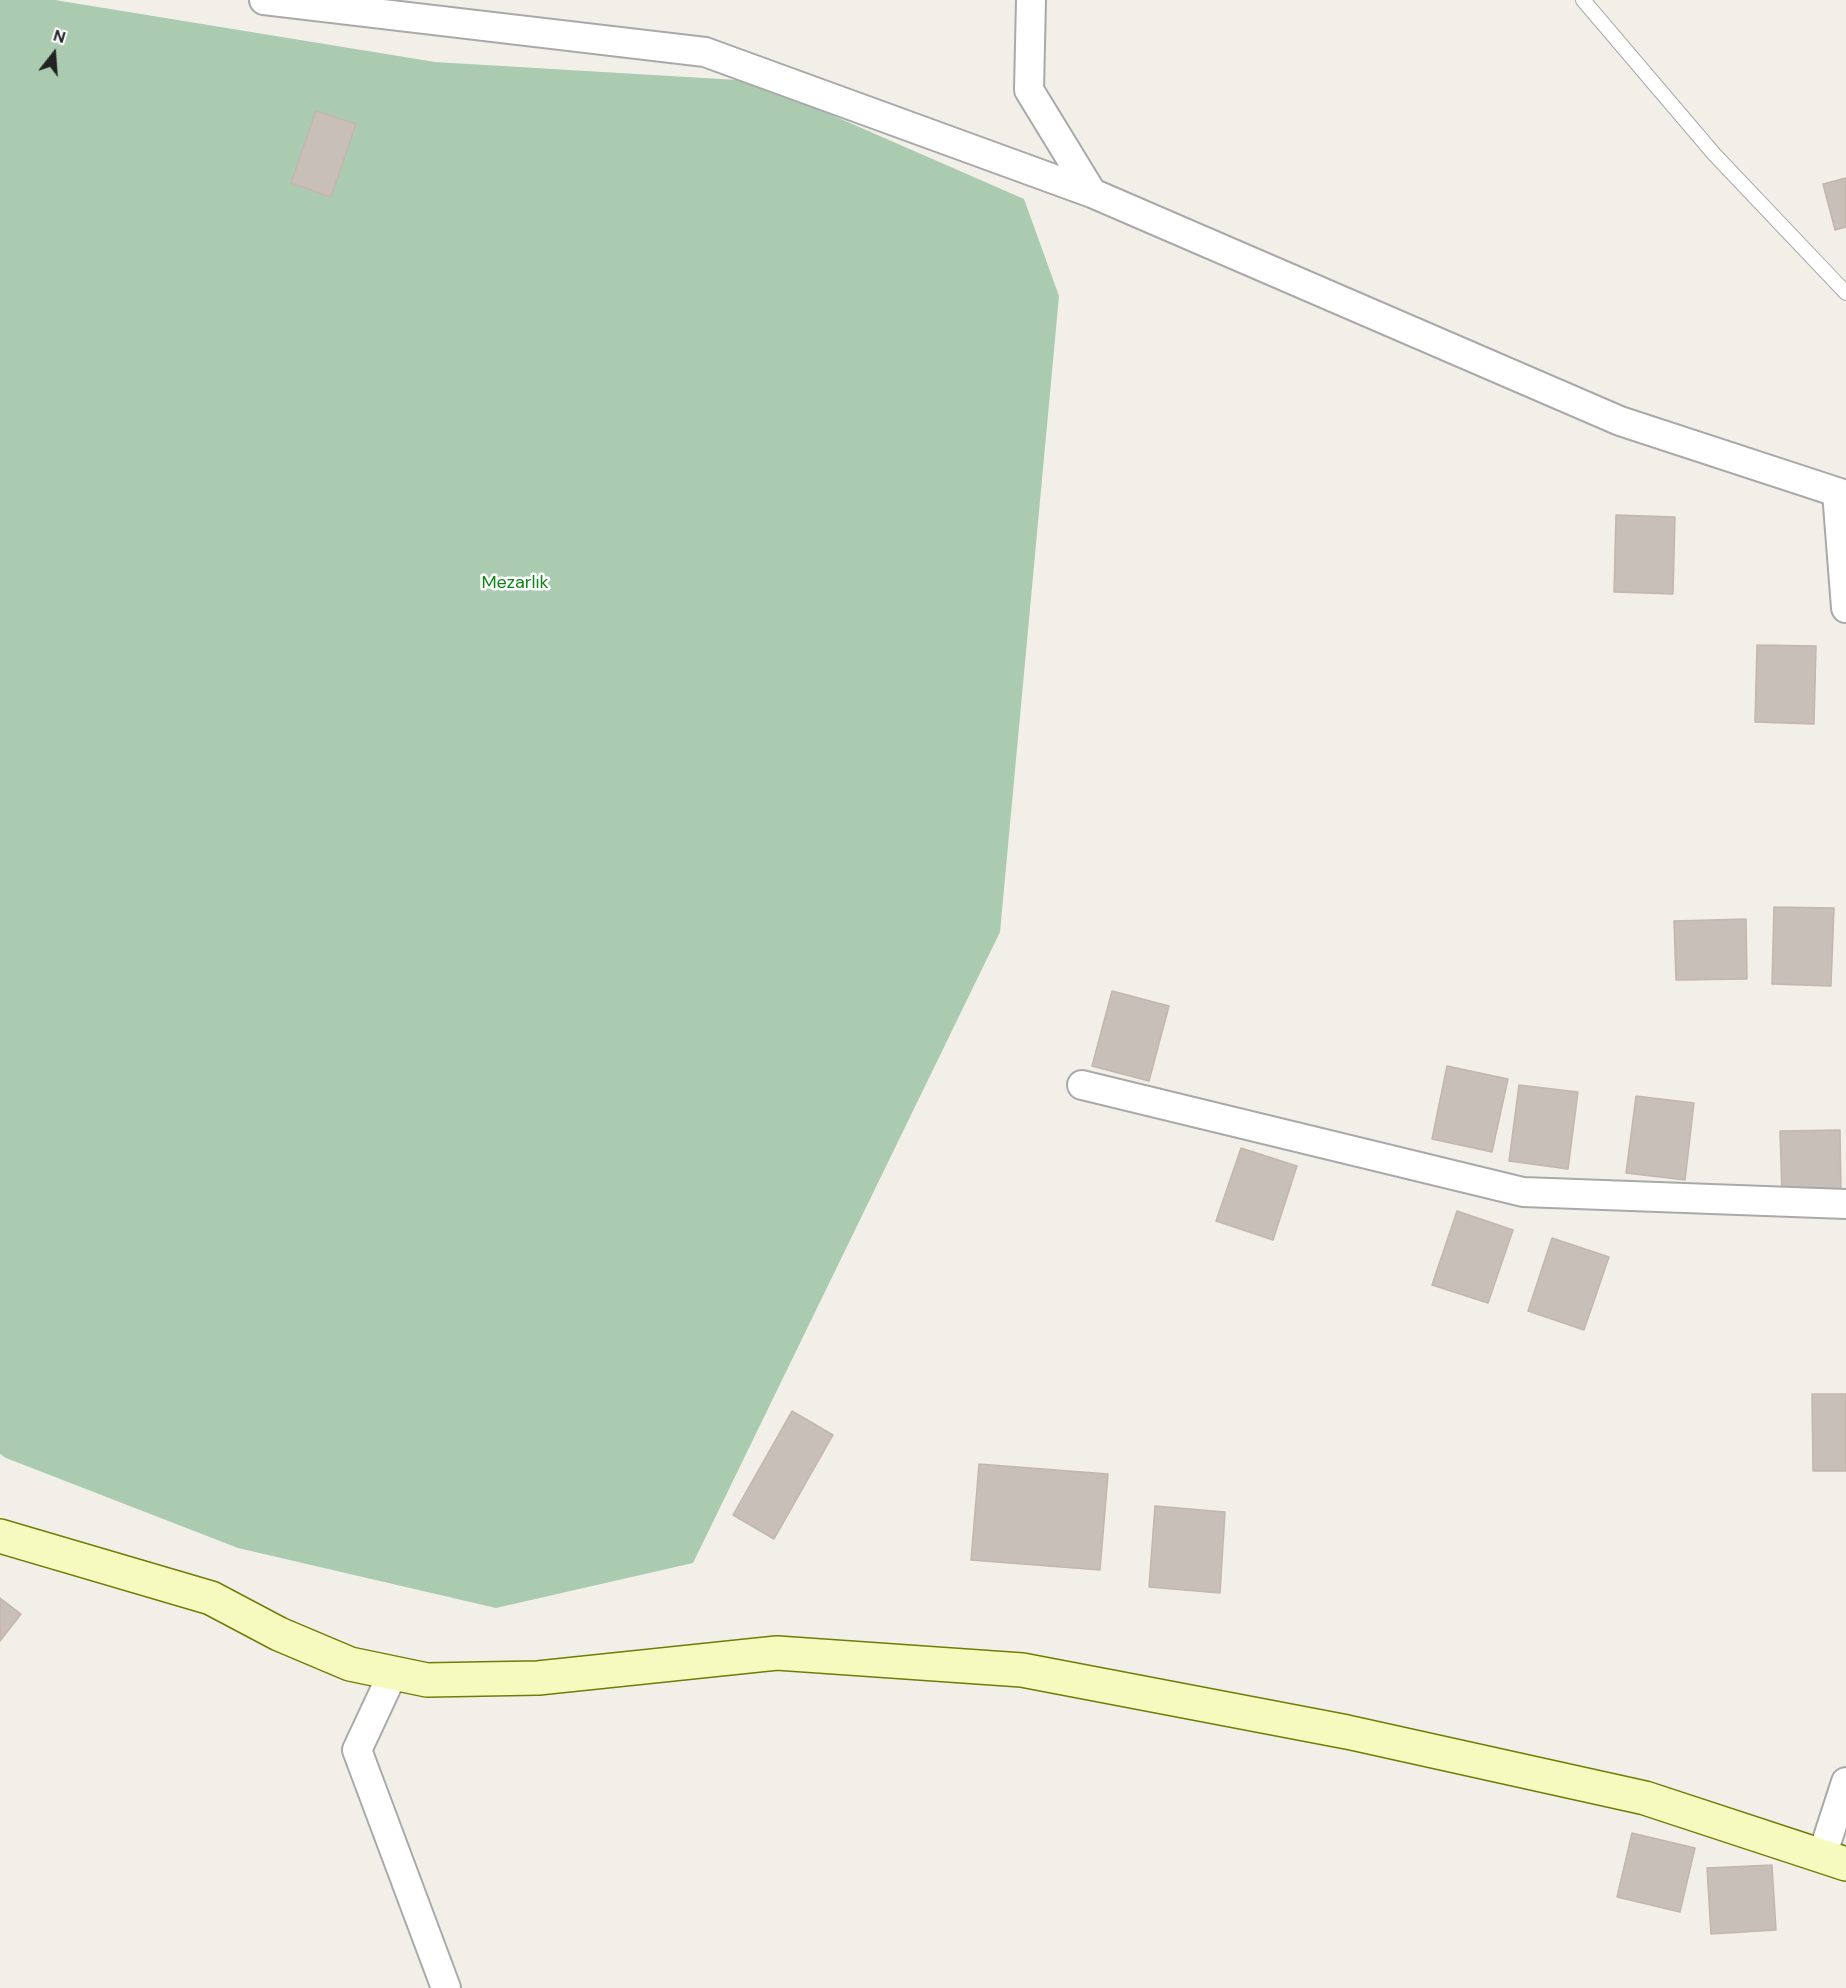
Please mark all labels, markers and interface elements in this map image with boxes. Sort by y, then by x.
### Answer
north arrow [24,24,84,84]
text: N [51,25,68,48]
park label: Mezarlık [481,572,549,594]

